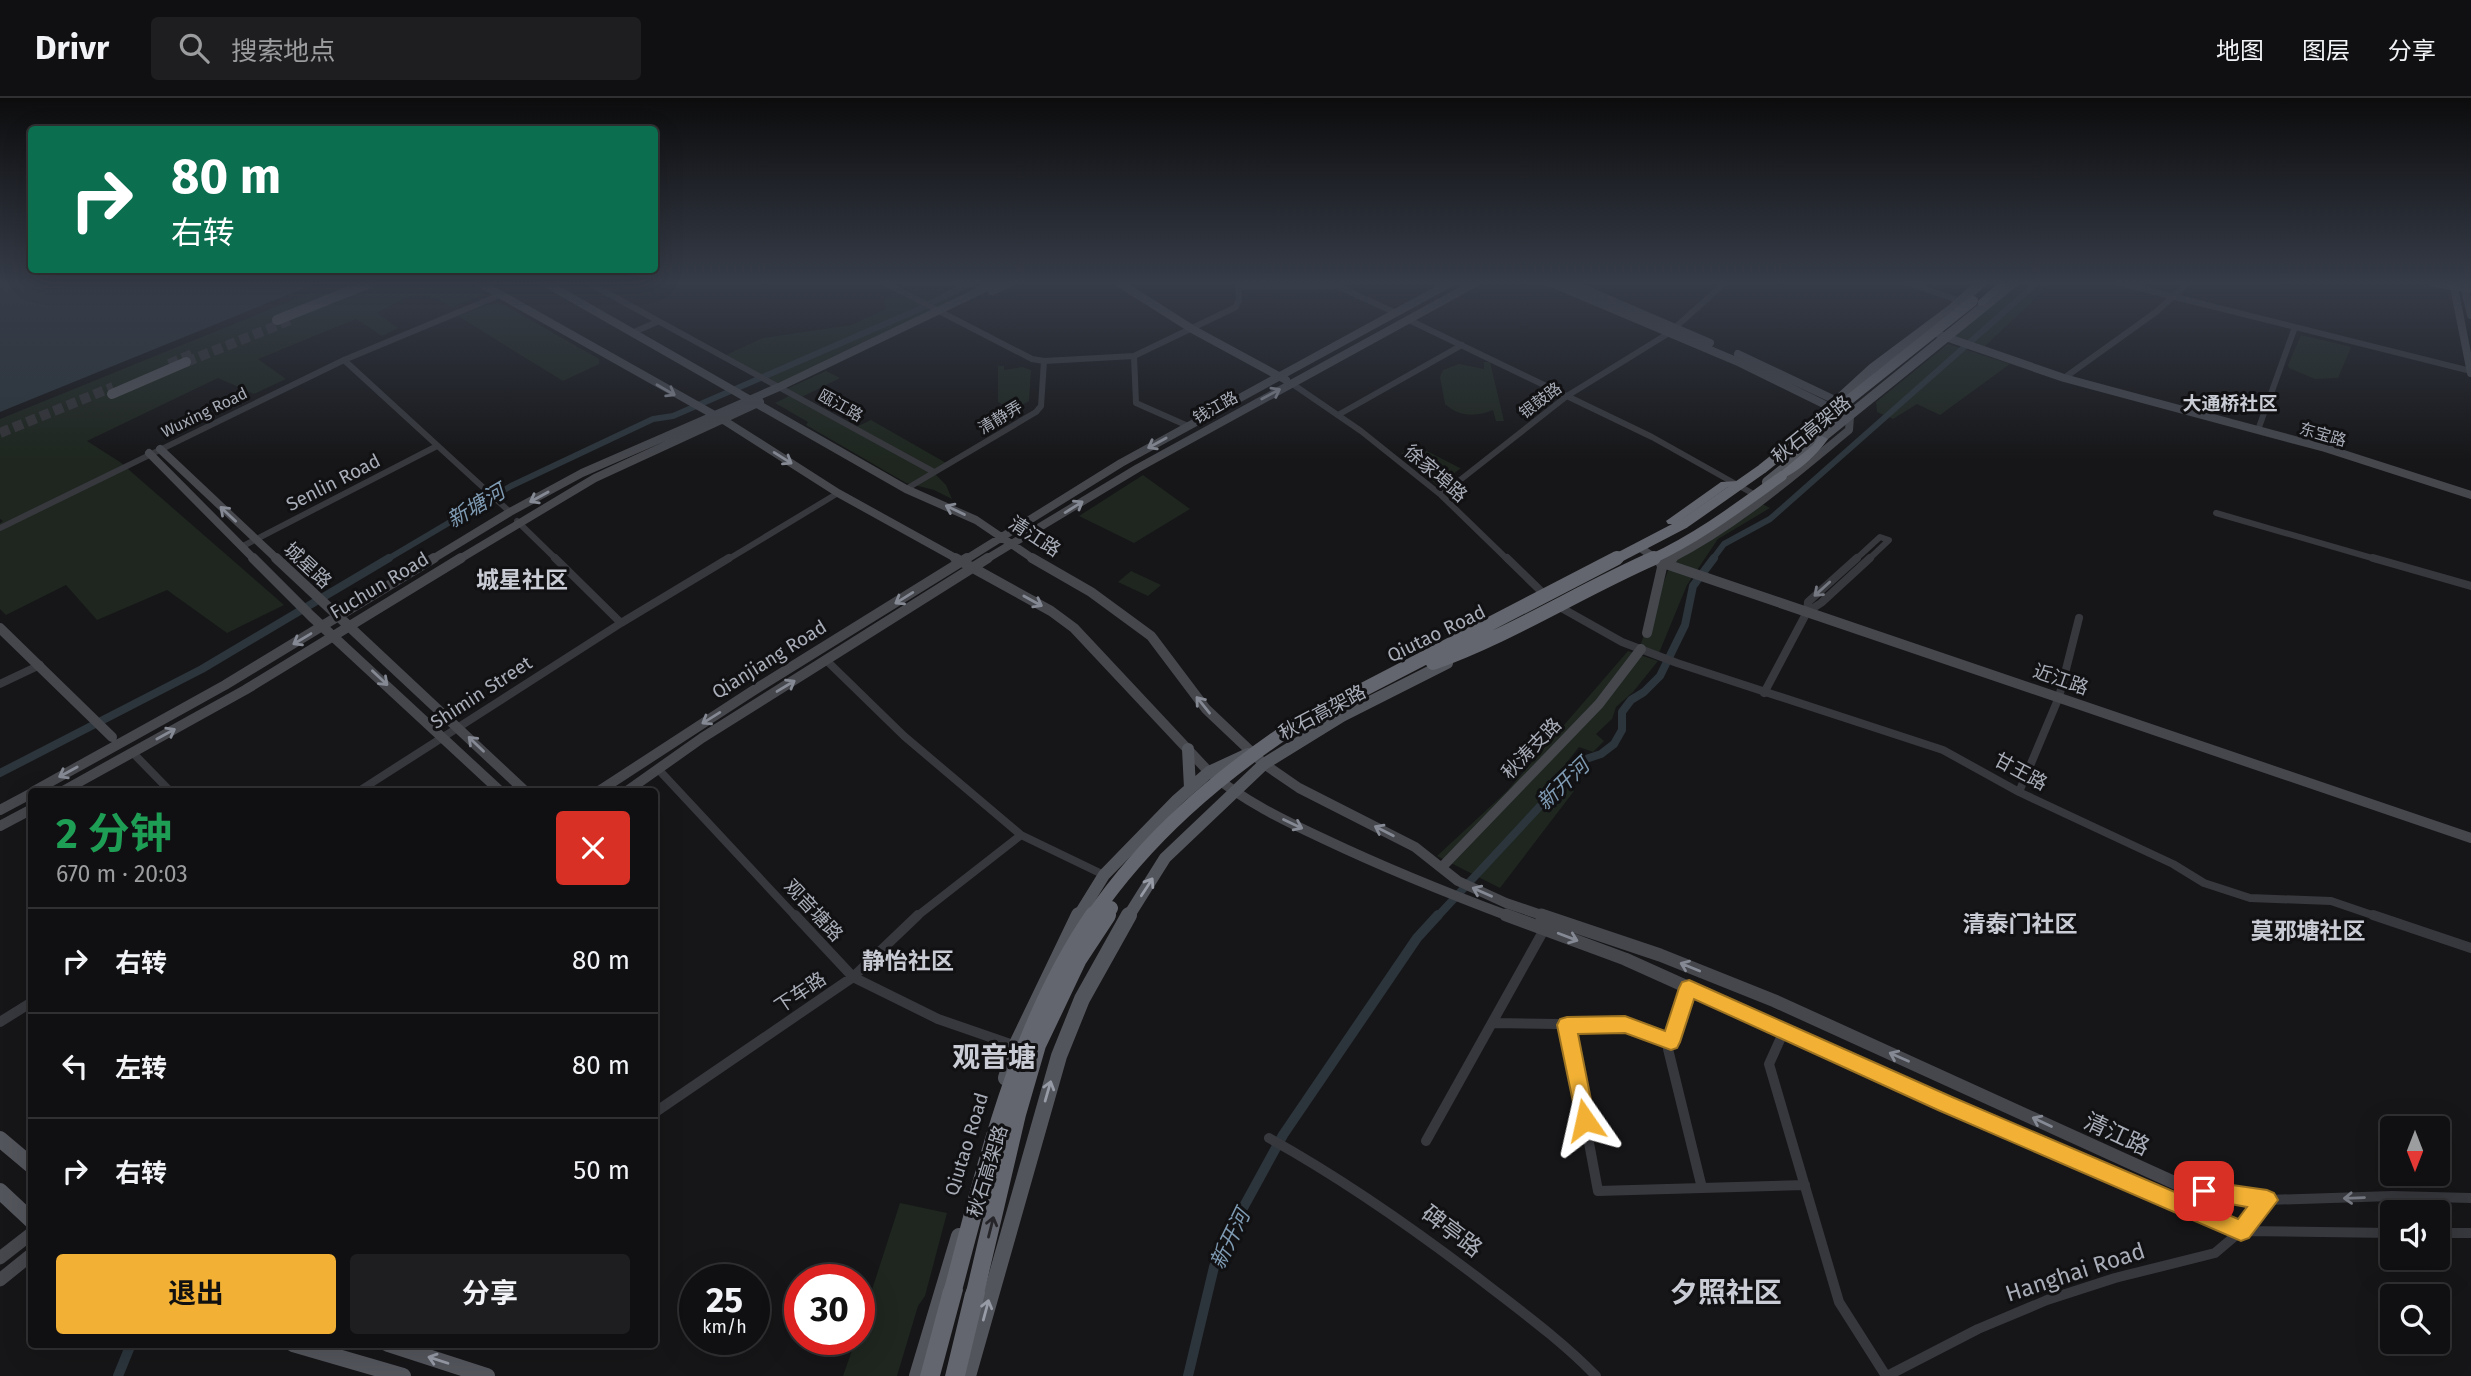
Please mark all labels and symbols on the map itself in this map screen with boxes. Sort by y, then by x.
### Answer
street label: 银鼓路 [1515,378,1565,422]
street label: Wuxing Road [158,383,250,441]
one-way arrow [655,383,675,397]
street label: 瓯江路 [815,385,866,425]
street label: 钱江路 [1190,387,1241,427]
one-way arrow [1260,387,1281,400]
street label: 秋石高架路 [1767,391,1855,468]
district label: 大通桥社区 [2182,392,2278,415]
street label: 清静弄 [975,397,1026,438]
street label: 东宝路 [2297,419,2349,450]
one-way arrow [1147,437,1168,450]
street label: 徐家埠路 [1399,440,1472,507]
street label: Senlin Road [282,449,384,516]
one-way arrow [772,451,792,465]
water label: 新塘河 [442,477,513,533]
one-way arrow [529,491,550,504]
one-way arrow [1063,500,1083,514]
one-way arrow [945,503,966,517]
one-way arrow [220,506,237,523]
street label: 清江路 [1005,511,1065,562]
street label: 城星路 [279,538,336,593]
street label: Fuchun Road [326,547,433,624]
district label: 城星社区 [476,566,568,594]
one-way arrow [1813,581,1831,597]
one-way arrow [895,591,915,605]
one-way arrow [1022,594,1042,608]
street label: Qiutao Road [1383,600,1489,667]
street label: Qianjiang Road [708,615,831,704]
one-way arrow [293,633,313,647]
street label: Shimin Street [426,651,536,734]
street label: 近江路 [2030,659,2092,700]
one-way arrow [371,669,388,686]
one-way arrow [776,678,796,692]
street label: 秋石高架路 [1275,680,1370,745]
one-way arrow [1196,696,1211,714]
one-way arrow [701,711,721,725]
street label: 秋涛支路 [1497,713,1566,784]
one-way arrow [155,727,176,740]
one-way arrow [468,735,485,752]
street label: 甘王路 [1990,748,2051,795]
water label: 新开河 [1531,750,1598,815]
one-way arrow [58,766,79,779]
one-way arrow [1281,818,1303,831]
one-way arrow [1374,824,1395,838]
street label: 观音塘路 [779,875,848,946]
one-way arrow [1140,878,1154,898]
one-way arrow [1472,885,1494,898]
district label: 清泰门社区 [1963,910,2078,938]
district label: 莫邪塘社区 [2251,917,2366,945]
one-way arrow [1557,932,1578,945]
district label: 静怡社区 [862,947,954,975]
one-way arrow [1680,960,1702,973]
street label: 下车路 [770,967,830,1018]
district label: 观音塘 [952,1041,1036,1074]
one-way arrow [1889,1050,1910,1063]
one-way arrow [1043,1081,1056,1103]
position arrow [1548,1083,1622,1157]
street label: Qiutao Road [940,1090,993,1198]
street label: 清江路 [2080,1107,2154,1161]
one-way arrow [2032,1115,2053,1128]
north arrow [2380,1116,2450,1186]
street label: 秋石高架路 [963,1122,1012,1220]
pin [2174,1161,2234,1221]
one-way arrow [2343,1191,2366,1204]
street label: 碑亭路 [1416,1199,1488,1263]
water label: 新开河 [1205,1201,1257,1273]
one-way arrow [986,1216,999,1238]
street label: Hanghai Road [2002,1236,2148,1308]
speed limit sign: 30 [784,1264,875,1355]
district label: 夕照社区 [1670,1276,1782,1309]
one-way arrow [980,1299,993,1322]
one-way arrow [427,1353,449,1365]

